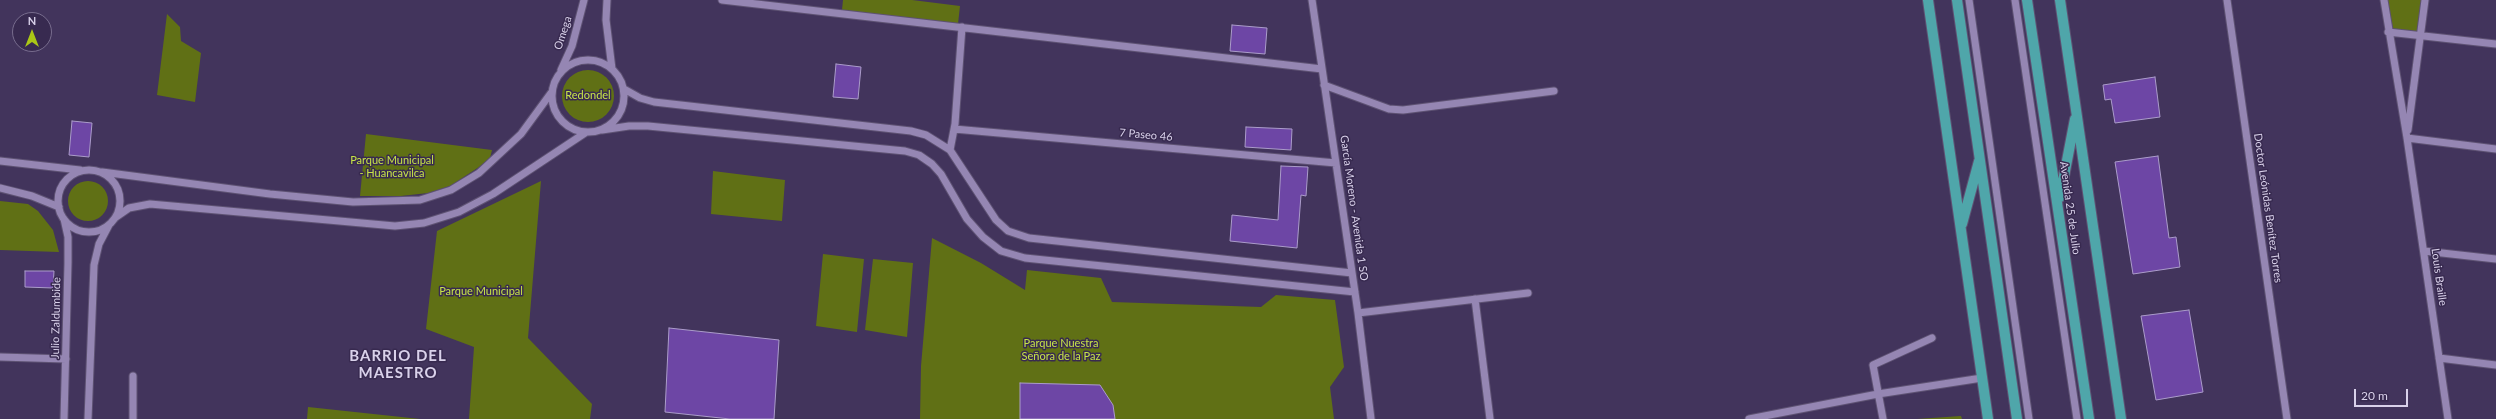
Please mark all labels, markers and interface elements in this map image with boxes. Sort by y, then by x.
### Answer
north arrow [12,12,52,52]
text: N [28,14,36,27]
street label: Omega [551,14,575,52]
park label: Redondel [565,88,611,102]
street label: 7 Paseo 46 [1119,126,1173,144]
street label: Doctor Leónidas Benítez Torres [2251,132,2285,284]
street label: García Moreno - Avenida 1 SO [1337,134,1371,282]
park label: Parque Municipal - Huancavilca [350,153,434,179]
street label: Avenida 25 de Julio [2057,161,2083,255]
street label: Louis Braille [2428,247,2450,307]
street label: Julio Zaldumbide [49,277,63,359]
park label: Parque Municipal [439,284,523,298]
park label: Parque Nuestra Señora de la Paz [1022,336,1100,362]
district label: BARRIO DEL MAESTRO [349,347,447,382]
scale bar [2356,381,2410,407]
text: 20 m [2361,388,2388,403]

